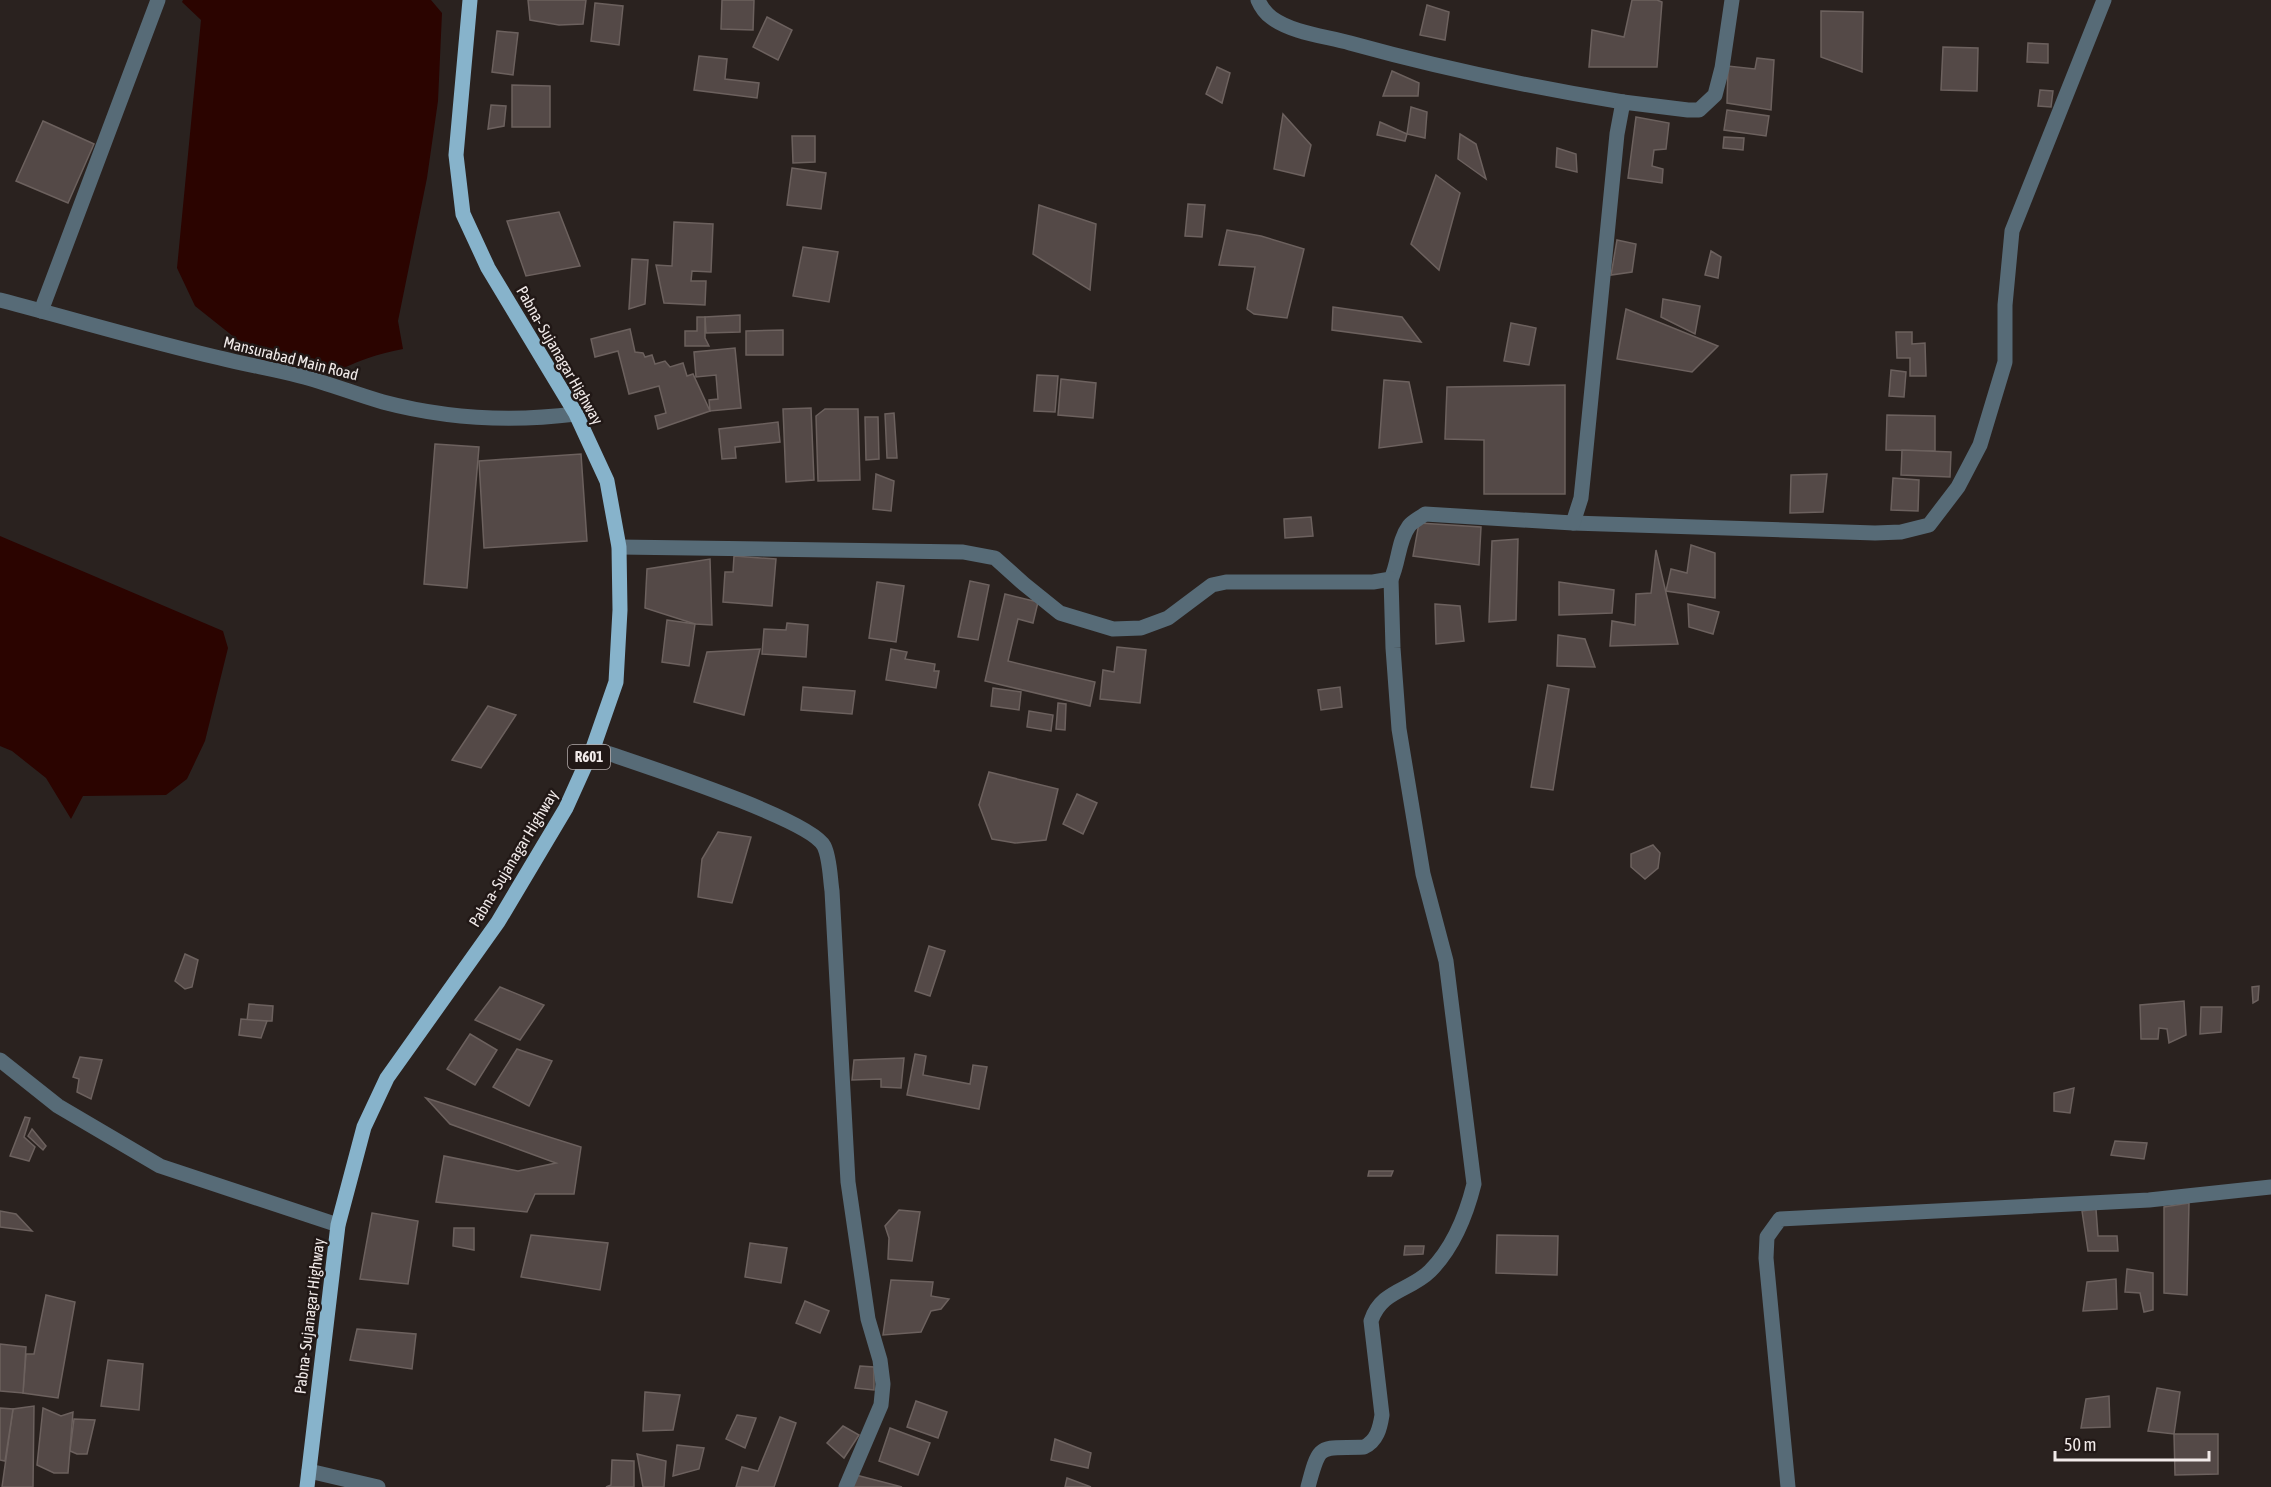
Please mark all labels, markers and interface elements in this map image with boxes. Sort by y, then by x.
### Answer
street label: Pabna- Sujanagar Highway [512,283,607,428]
street label: Mansurabad Main Road [222,333,360,383]
road number: R601 [568,745,610,769]
street label: Pabna- Sujanagar Highway [465,786,562,930]
street label: Pabna- Sujanagar Highway [291,1237,329,1395]
scale bar [2055,1424,2210,1462]
text: 50 m [2064,1434,2096,1455]

